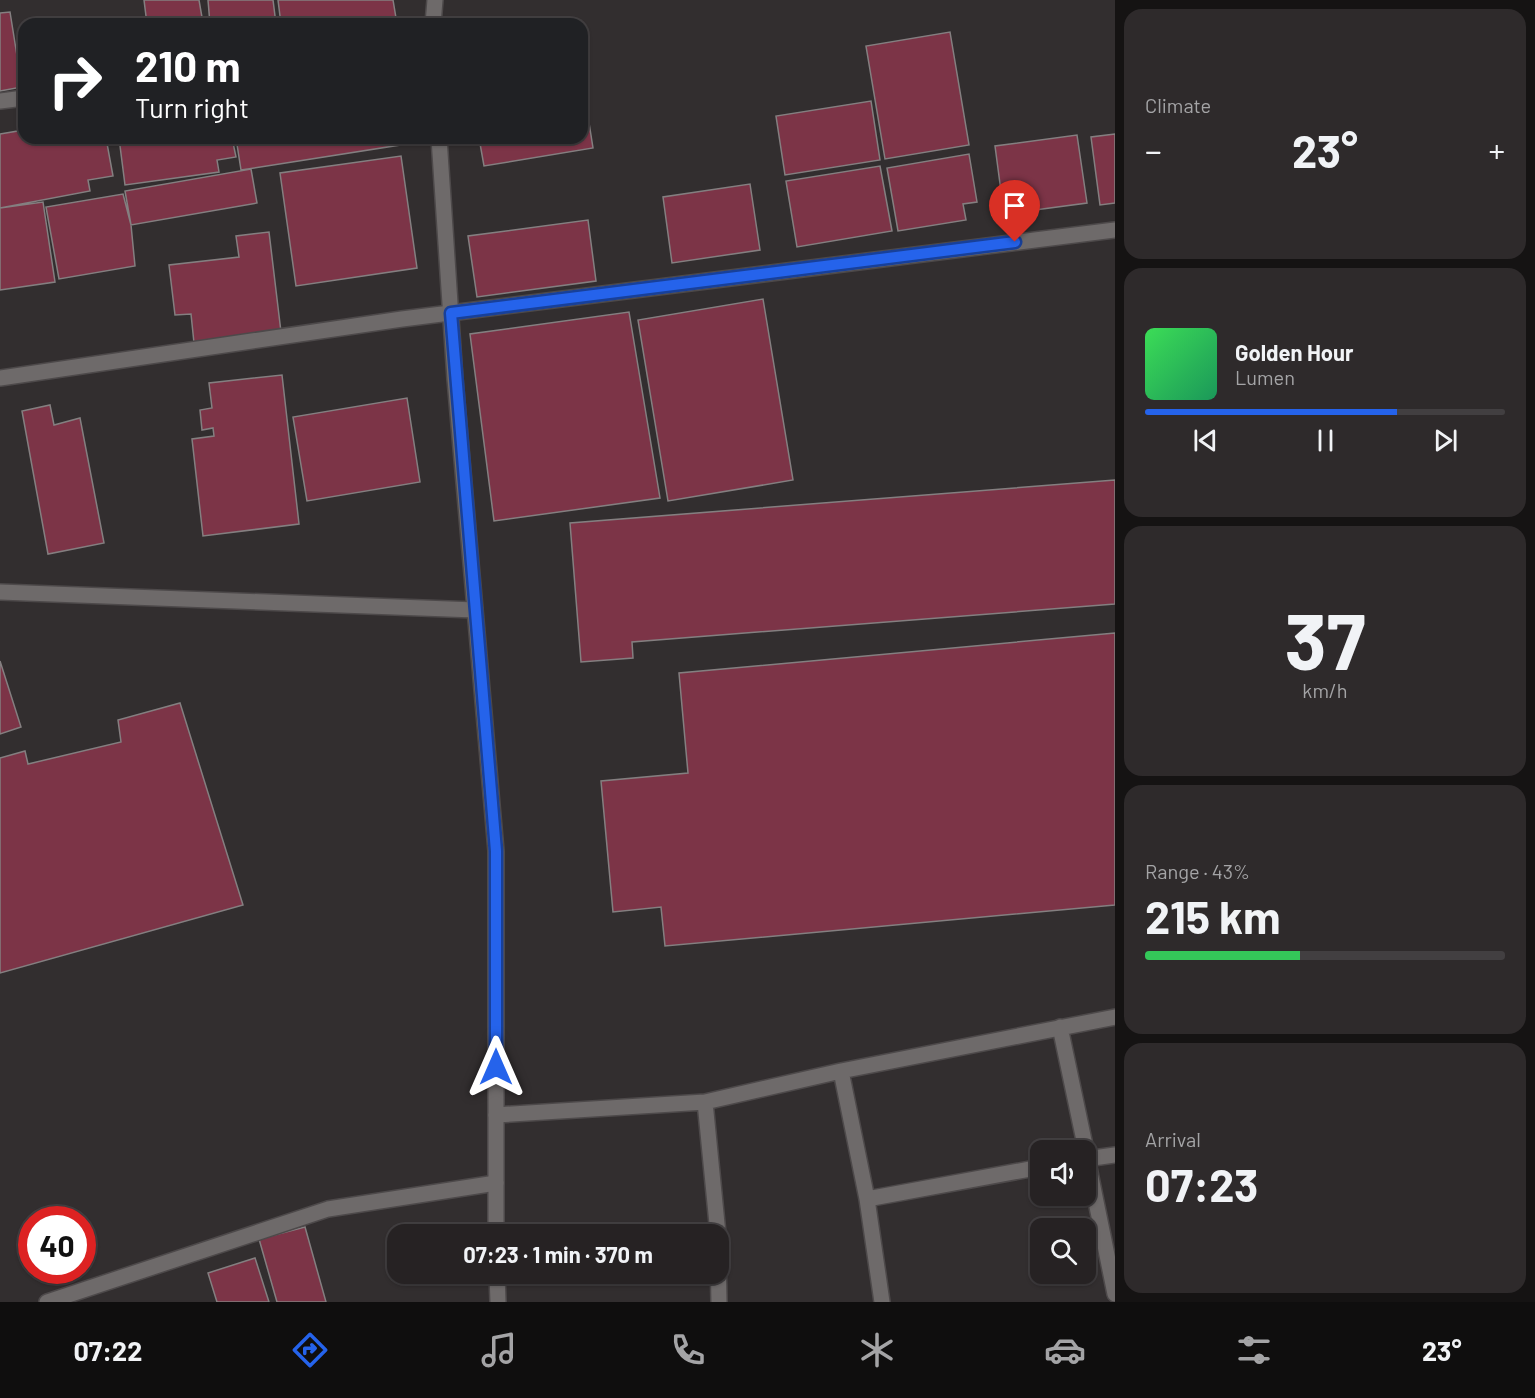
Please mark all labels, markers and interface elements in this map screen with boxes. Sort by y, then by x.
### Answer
text: 210 m [135,40,241,90]
icon: right [36,42,114,120]
text: Turn right [135,91,249,123]
text: Climate [1145,93,1211,117]
text: 23° [1292,123,1358,177]
text: − [1145,130,1162,170]
text: + [1488,130,1505,170]
pin [989,180,1040,242]
icon: arrive [998,189,1031,222]
text: Golden Hour [1235,339,1353,365]
text: Lumen [1235,365,1295,389]
icon: previous [1189,424,1222,457]
icon: pause [1309,424,1342,457]
icon: next [1429,424,1462,457]
text: 37 [1285,592,1365,686]
text: km/h [1302,678,1348,702]
text: Range · 43% [1145,859,1250,883]
text: 215 km [1145,889,1281,943]
position arrow [464,1035,528,1099]
text: Arrival [1145,1127,1201,1151]
map controls [1030,1140,1096,1284]
button: sound [1030,1140,1096,1206]
text: 07:23 [1145,1157,1258,1211]
speed limit sign: 40 [18,1206,96,1284]
button: search [1030,1218,1096,1284]
text: 07:23 · 1 min · 370 m [463,1241,653,1267]
icon: directions [289,1329,331,1371]
icon: music [478,1329,520,1371]
icon: phone [667,1329,709,1371]
icon: climate [856,1329,898,1371]
icon: car [1044,1329,1086,1371]
icon: filters [1233,1329,1275,1371]
text: 07:22 [73,1334,142,1366]
text: 23° [1422,1334,1462,1366]

